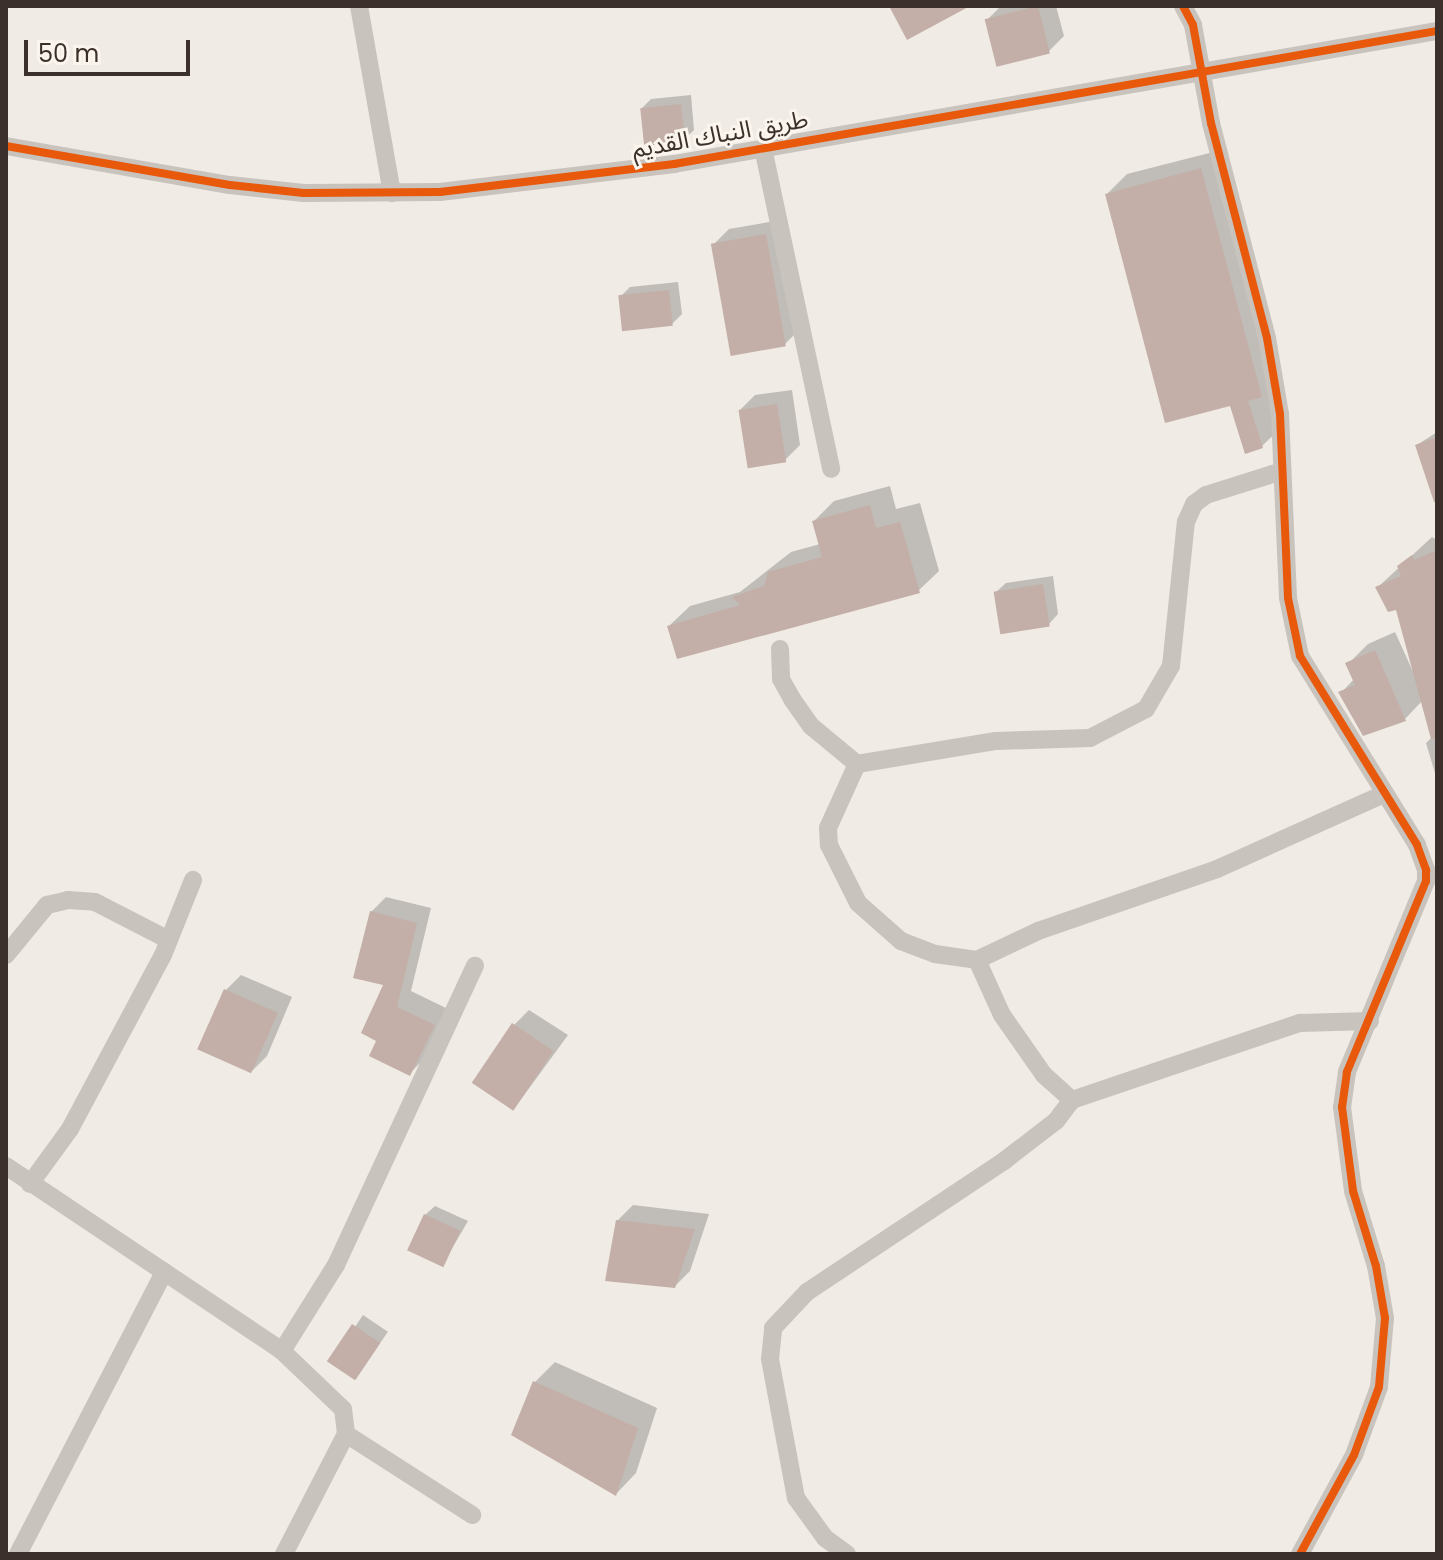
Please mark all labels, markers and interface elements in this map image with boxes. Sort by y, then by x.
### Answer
scale bar [28,24,194,74]
text: 50 m [38,37,99,70]
street label: طريق النباك القديم [630,104,810,164]

